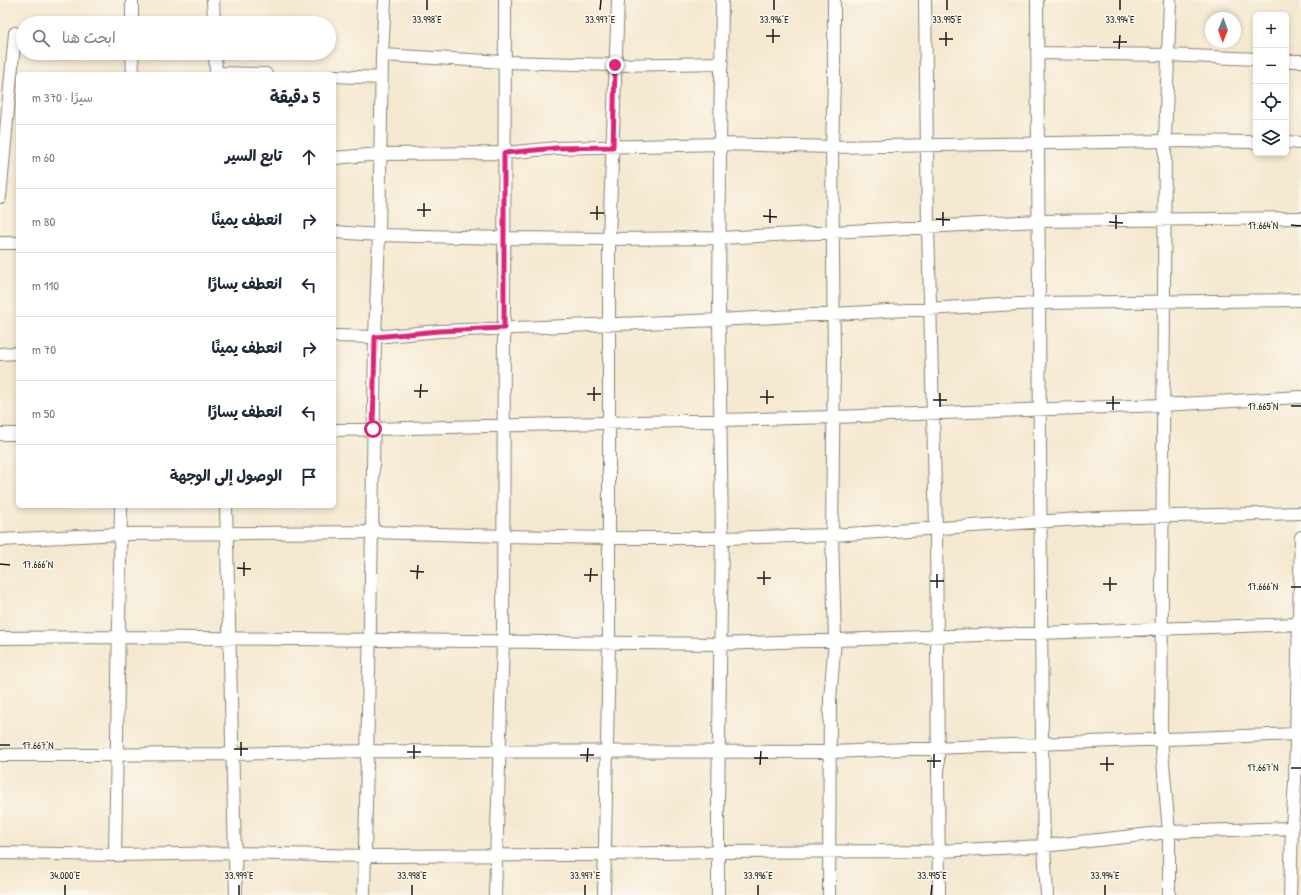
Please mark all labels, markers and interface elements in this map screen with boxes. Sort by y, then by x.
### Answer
north arrow [1205,12,1241,48]
map controls [1253,12,1289,156]
button: + [1253,12,1289,48]
text: 33.998°E [412,13,442,26]
text: 33.997°E [585,13,616,26]
text: 33.996°E [759,13,789,26]
text: 33.995°E [932,13,962,26]
text: 33.994°E [1106,13,1135,26]
search box [16,16,336,60]
icon: search [30,27,52,49]
text: ابحث هنا [62,27,116,48]
button: − [1253,48,1289,84]
route end [606,56,624,74]
button: locate [1253,84,1289,120]
text: 5 دقيقة [270,85,320,108]
text: سيرًا · 370 m [32,88,93,106]
button: layers [1253,120,1289,156]
text: تابع السير [225,145,282,166]
icon: ahead [298,146,320,168]
text: 60 m [32,148,55,166]
text: انعطف يمينًا [212,209,282,230]
icon: right [298,210,320,232]
text: 80 m [32,212,55,230]
text: 17.664°N [1248,219,1278,232]
text: انعطف يسارًا [208,273,282,294]
icon: left [298,274,320,296]
text: 110 m [32,276,59,294]
text: انعطف يمينًا [212,337,282,358]
icon: right [298,338,320,360]
text: 70 m [32,340,56,358]
text: 17.665°N [1248,400,1278,413]
text: انعطف يسارًا [208,401,282,422]
icon: left [298,402,320,424]
text: 50 m [32,404,55,422]
route start [364,420,382,438]
text: الوصول إلى الوجهة [170,465,282,486]
icon: arrive [298,466,320,488]
text: 17.666°N [23,558,53,571]
text: 17.666°N [1248,580,1278,593]
text: 17.667°N [22,739,54,752]
text: 17.667°N [1247,761,1279,774]
text: 34.000°E [50,869,81,882]
text: 33.999°E [225,869,254,882]
text: 33.998°E [397,869,427,882]
text: 33.997°E [570,869,601,882]
text: 33.996°E [743,869,773,882]
text: 33.995°E [917,869,947,882]
text: 33.994°E [1091,869,1120,882]

